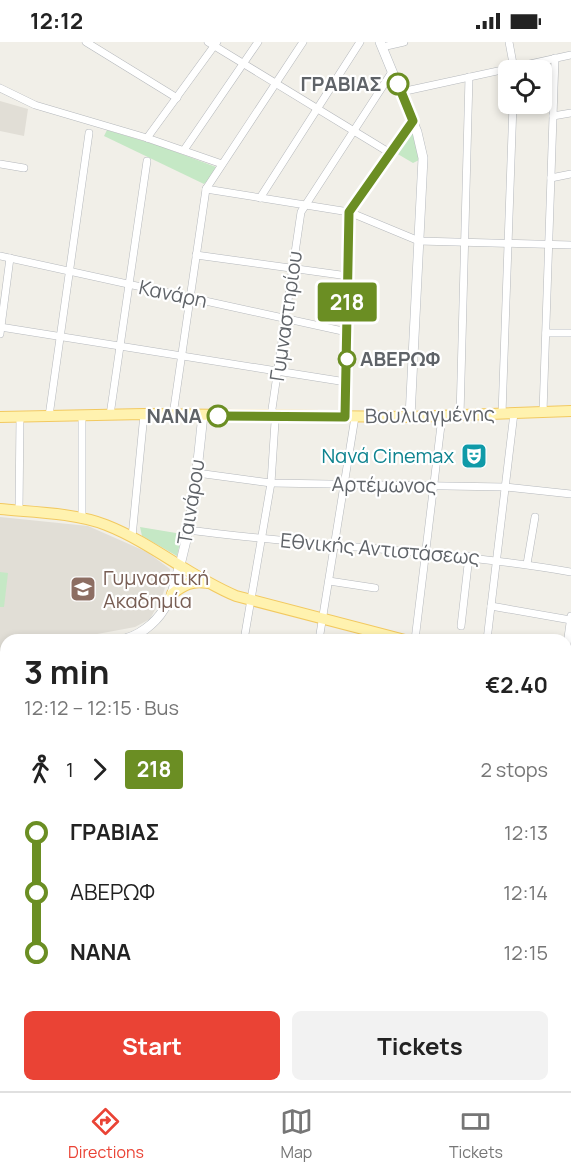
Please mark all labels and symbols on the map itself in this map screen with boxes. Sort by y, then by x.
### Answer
place label: ΓΡΑΒΙΑΣ [301,70,382,97]
marker: ΓΡΑΒΙΑΣ [387,73,409,95]
street label: Γυμναστηρίου [263,249,308,383]
street label: Κανάρη [137,273,210,314]
line badge: 218 [312,282,382,322]
place label: ΑΒΕΡΩΦ [360,345,440,372]
marker: ΑΒΕΡΩΦ [338,350,356,368]
street label: Βουλιαγμένης [365,400,495,429]
place label: ΝΑΝΑ [146,402,203,429]
marker: ΝΑΝΑ [207,405,229,427]
theatre icon: Νανά Cinemax [459,441,489,471]
place label: Νανά Cinemax [321,442,454,469]
street label: Ταινάρου [170,457,211,547]
street label: Αρτέμωνος [331,470,437,499]
street label: Εθνικής Αντιστάσεως [279,526,481,571]
place label: Γυμναστική Ακαδημία [103,564,209,614]
school or university icon: Γυμναστική Ακαδημία [68,574,98,604]

